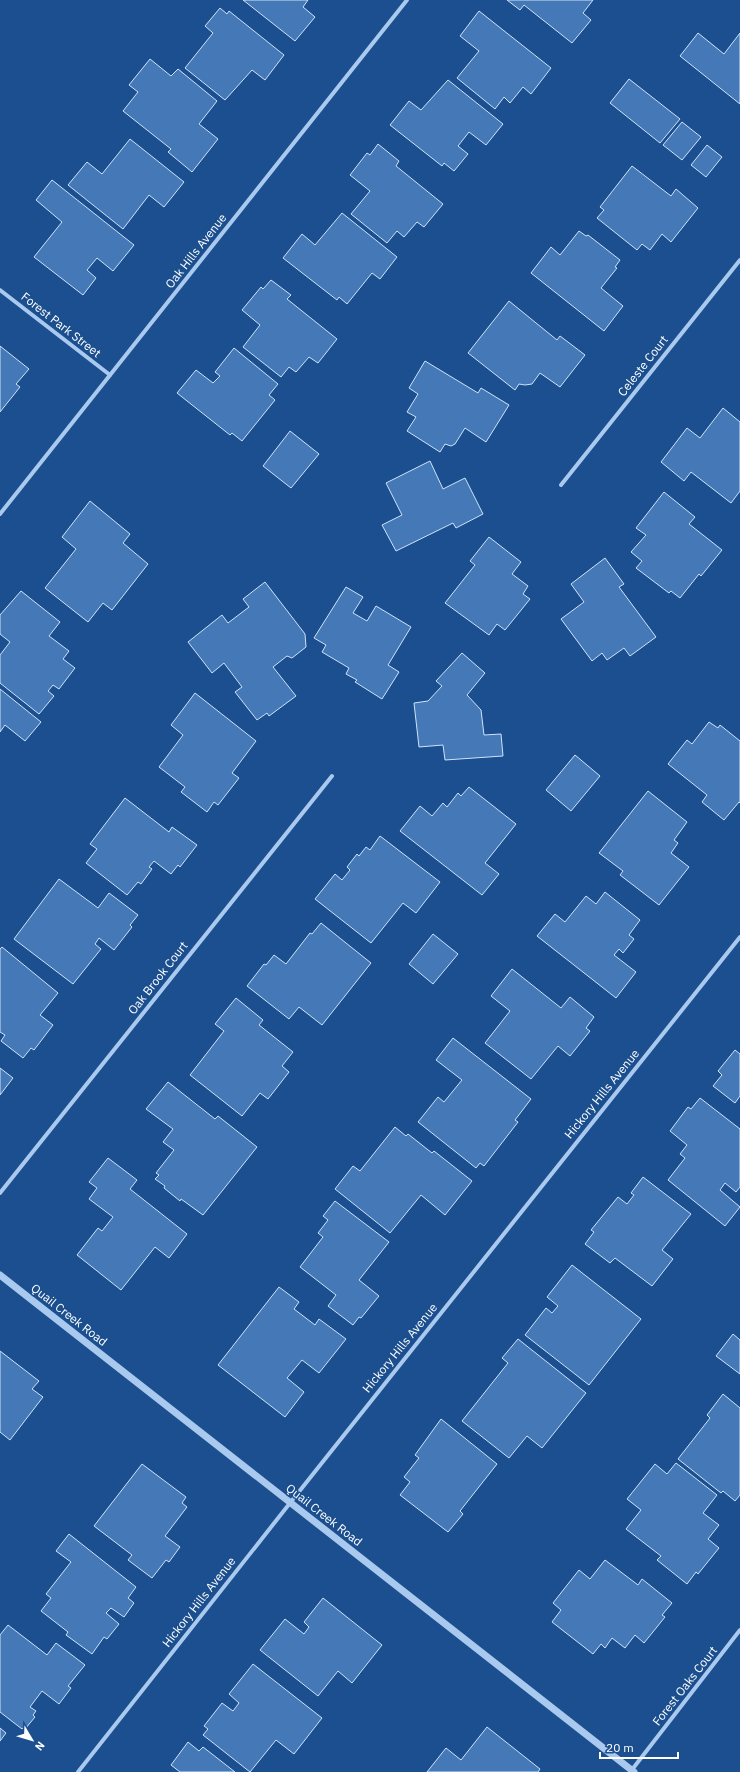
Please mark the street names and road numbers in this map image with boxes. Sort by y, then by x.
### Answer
street label: Oak Hills Avenue [162,210,230,291]
street label: Forest Park Street [19,289,104,360]
street label: Celeste Court [614,332,671,399]
street label: Oak Brook Court [124,938,191,1017]
street label: Hickory Hills Avenue [561,1046,642,1141]
street label: Quail Creek Road [28,1280,110,1349]
street label: Hickory Hills Avenue [359,1300,440,1395]
street label: Quail Creek Road [283,1480,365,1549]
street label: Hickory Hills Avenue [159,1553,239,1650]
street label: Forest Oaks Court [649,1643,720,1728]

